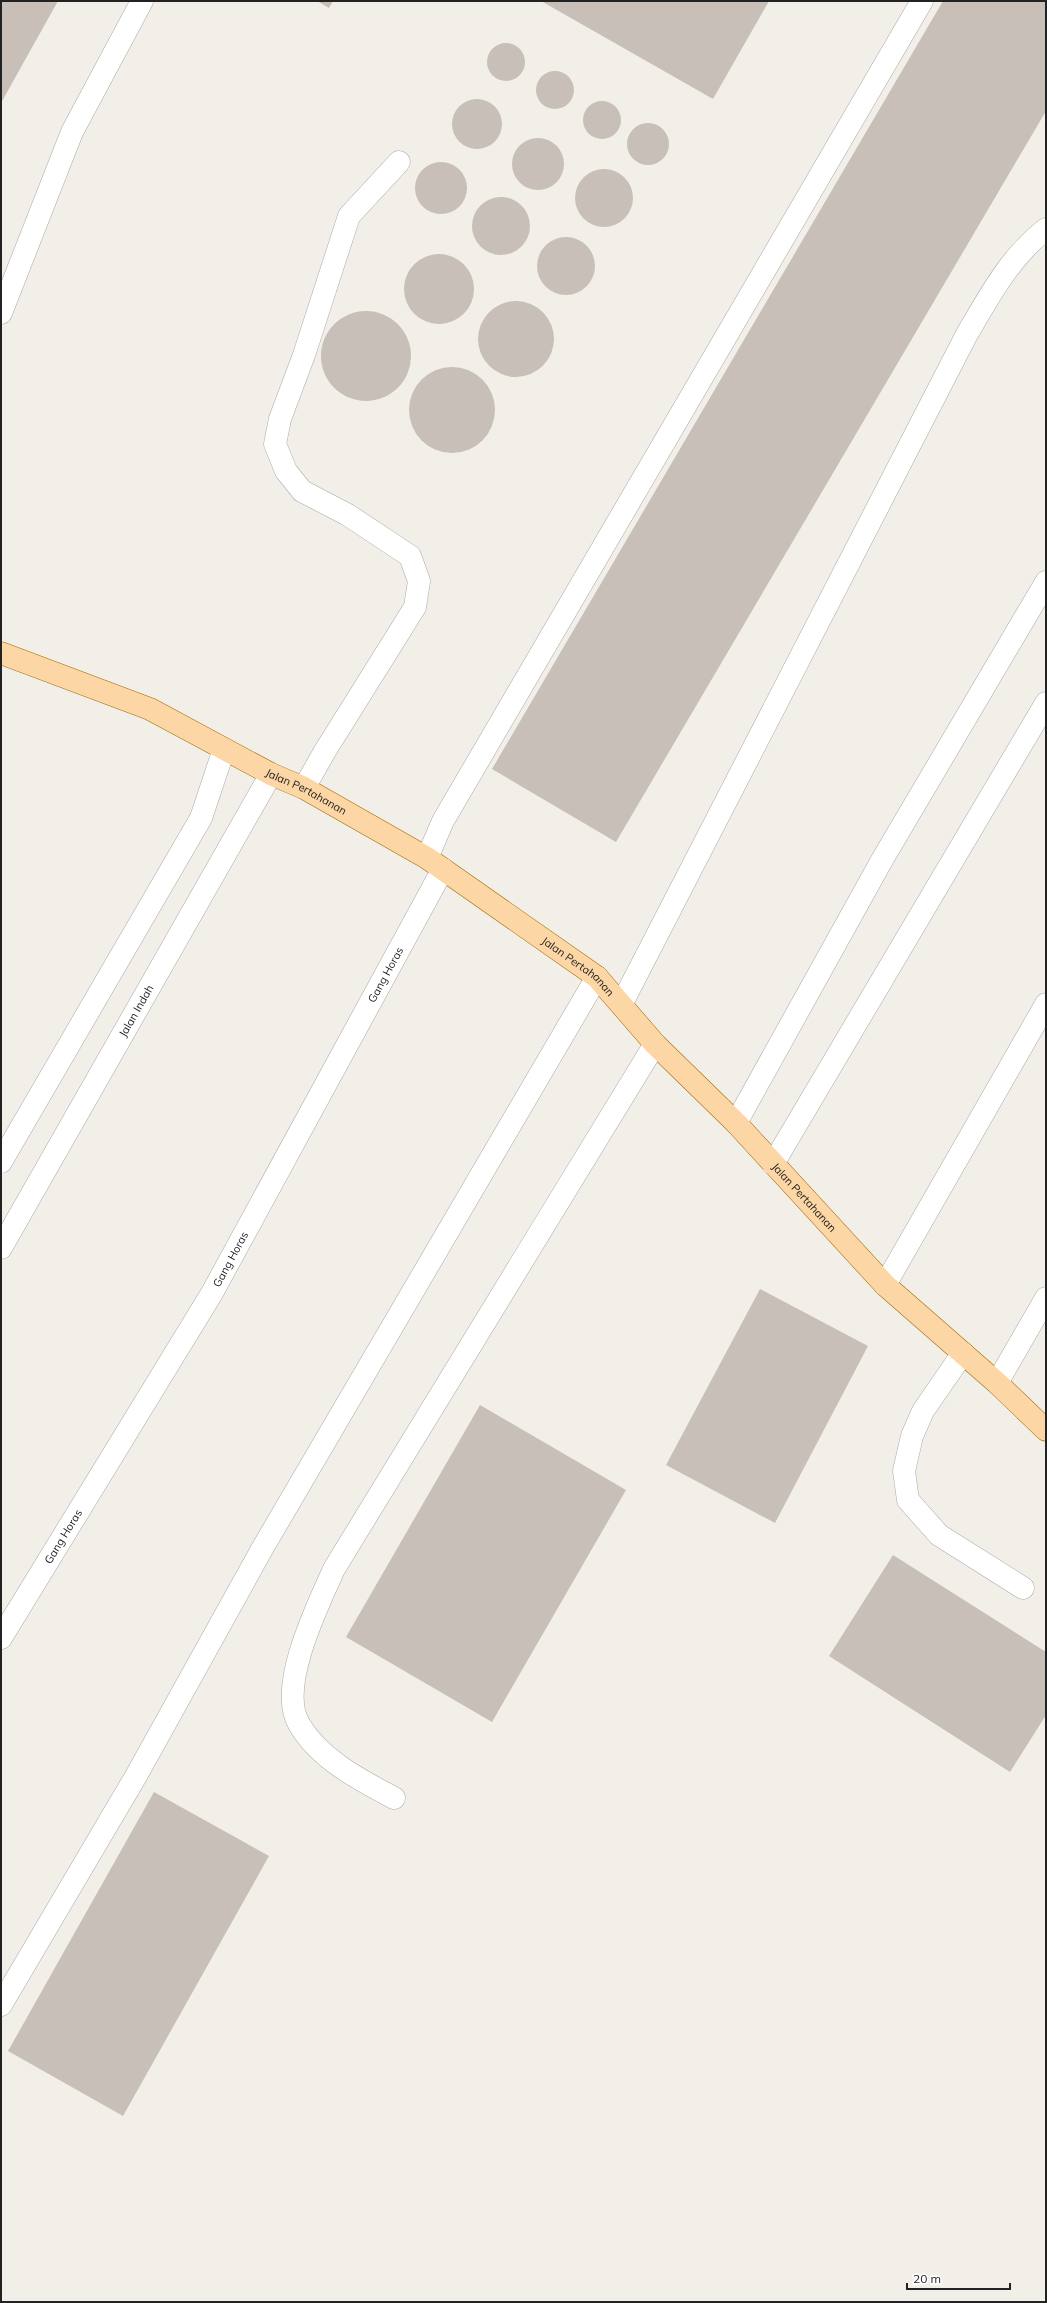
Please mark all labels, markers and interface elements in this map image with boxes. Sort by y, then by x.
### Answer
street label: Jalan Pertahanan [263,765,349,818]
street label: Jalan Pertahanan [539,933,617,999]
street label: Gang Horas [365,944,406,1005]
street label: Jalan Indah [116,982,157,1039]
street label: Jalan Pertahanan [769,1160,840,1235]
street label: Gang Horas [210,1229,251,1289]
street label: Gang Horas [41,1507,85,1566]
scale bar [907,2265,1010,2291]
text: 20 m [913,2271,941,2286]

